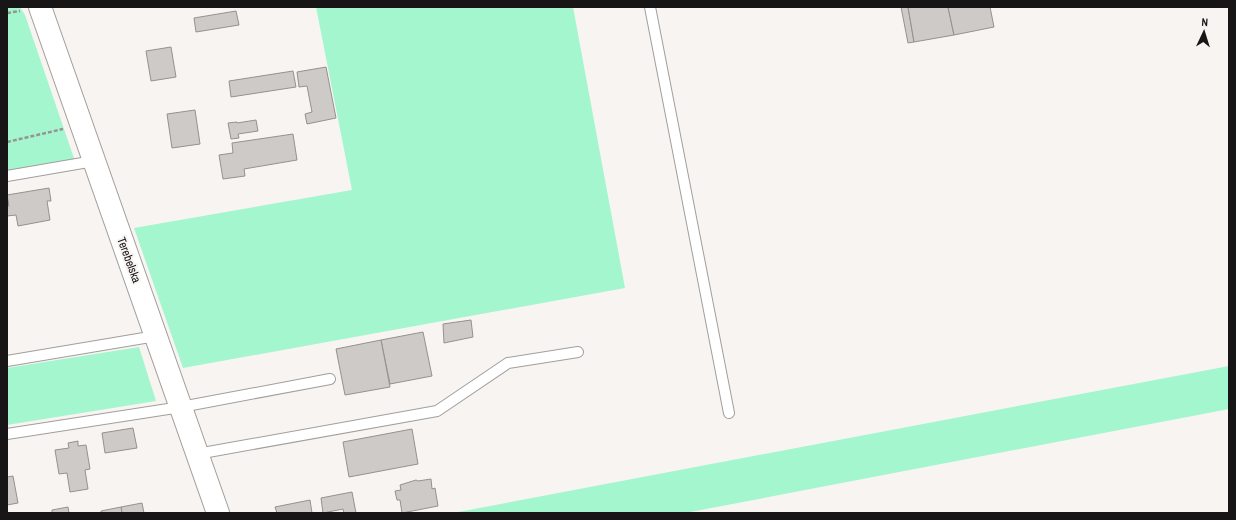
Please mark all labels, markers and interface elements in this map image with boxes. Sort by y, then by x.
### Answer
north arrow [1184,12,1224,52]
text: N [1201,15,1208,29]
street label: Terebelska [113,235,145,286]

